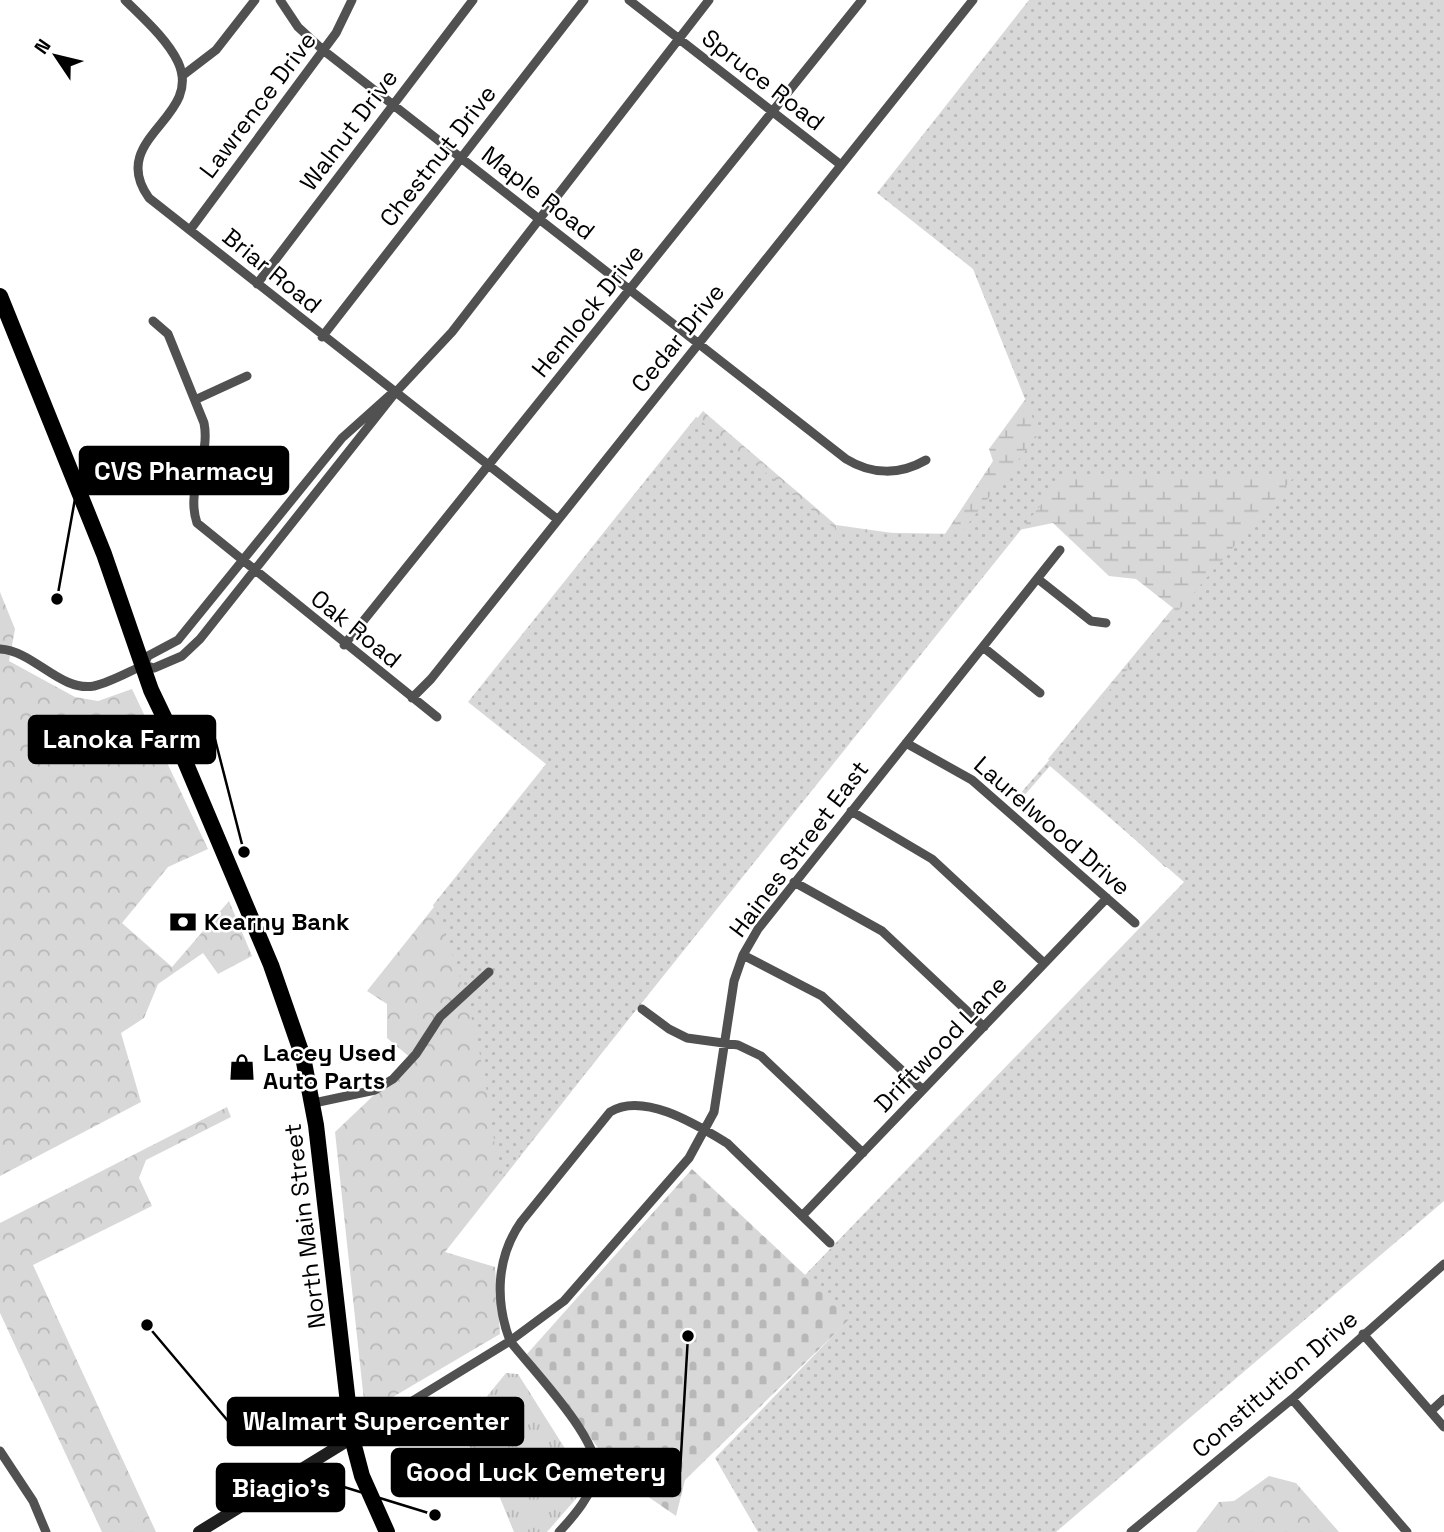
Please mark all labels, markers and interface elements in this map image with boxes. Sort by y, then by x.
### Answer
north arrow [21,21,91,91]
street label: Spruce Road [696,22,831,137]
street label: Lawrence Drive [192,25,323,184]
text: N [29,34,56,59]
street label: Walnut Drive [293,63,404,197]
street label: Chestnut Drive [373,79,503,233]
street label: Maple Road [476,139,601,246]
street label: Briar Road [216,221,328,320]
street label: Hemlock Drive [525,238,651,383]
street label: Cedar Drive [624,277,731,399]
callout: CVS Pharmacy [80,447,288,494]
text: CVS Pharmacy [94,454,274,488]
street label: Oak Road [305,583,408,675]
callout: Lanoka Farm [29,716,215,763]
text: Lanoka Farm [43,722,201,756]
street label: Laurelwood Drive [968,749,1137,902]
street label: Haines Street East [722,754,875,943]
place label: Kearny Bank [204,906,350,937]
bank icon: Kearny Bank [168,907,198,937]
street label: Driftwood Lane [868,969,1014,1119]
place label: Lacey Used Auto Parts [263,1037,396,1096]
shop icon: Lacey Used Auto Parts [227,1052,257,1082]
street label: North Main Street [277,1122,332,1330]
street label: Constitution Drive [1185,1303,1364,1464]
callout: Walmart Supercenter [228,1398,523,1445]
text: Walmart Supercenter [243,1404,509,1438]
callout: Good Luck Cemetery [392,1449,680,1496]
text: Good Luck Cemetery [406,1455,666,1489]
callout: Biagio's [217,1464,344,1511]
text: Biagio's [232,1471,330,1505]

